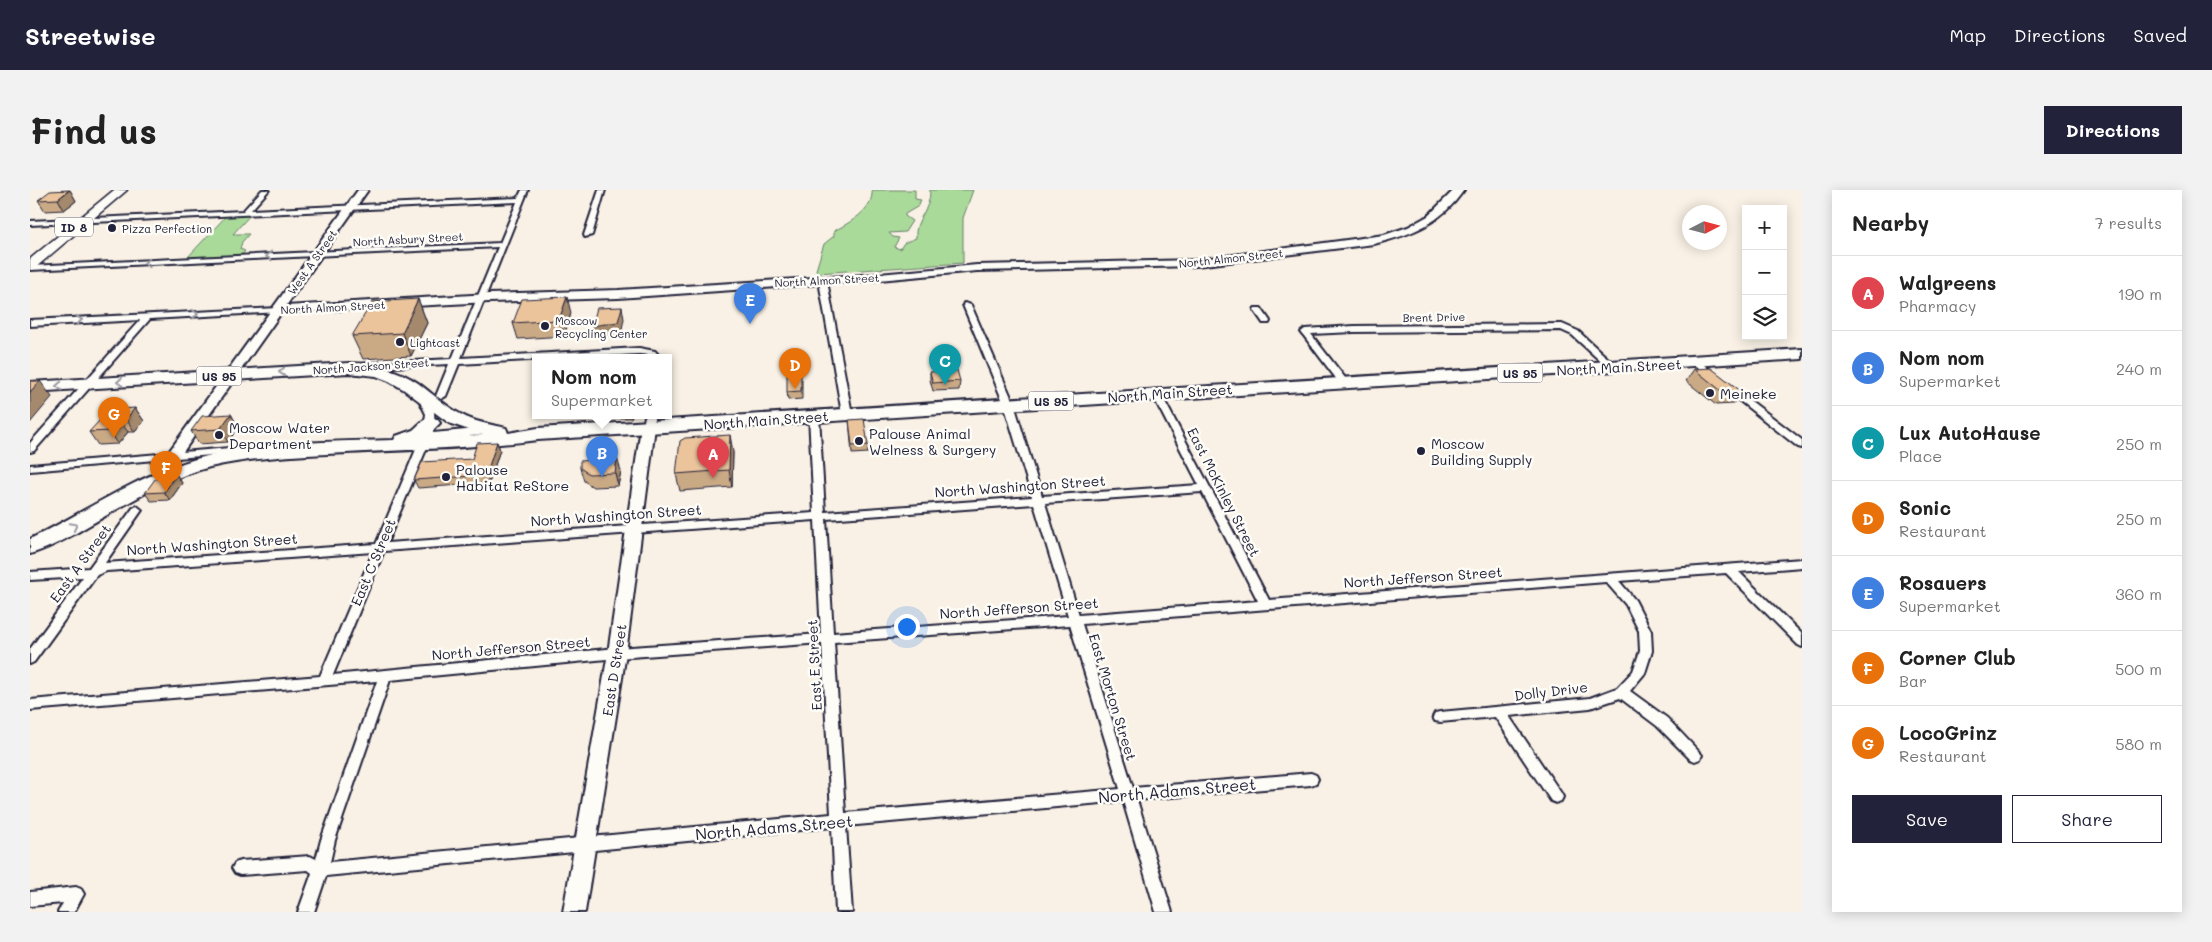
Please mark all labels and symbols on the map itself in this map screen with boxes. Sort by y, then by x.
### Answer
north arrow [1682,205,1727,250]
road number: ID 8 [55,218,93,236]
place label: Pizza Perfection [122,221,212,236]
marker: Pizza Perfection [106,222,118,234]
street label: West A Street [284,226,340,298]
street label: North Asbury Street [352,229,464,249]
street label: North Almon Street [1178,245,1284,271]
one-way arrow [265,251,273,262]
one-way arrow [143,257,151,268]
street label: North Almon Street [774,270,880,290]
pin: E [734,283,766,324]
street label: North Almon Street [280,297,386,317]
one-way arrow [192,308,200,319]
street label: Brent Drive [1403,309,1466,325]
place label: Moscow Recycling Center [555,313,648,341]
one-way arrow [75,314,83,325]
marker: Moscow Recycling Center [539,320,551,332]
place label: Lightcast [410,335,460,350]
marker: Lightcast [394,336,406,348]
pin: C [929,344,961,385]
pin: D [779,348,811,389]
street label: North Jackson Street [312,354,430,378]
street label: North Main Street [1556,354,1682,380]
road number: US 95 [1498,364,1542,382]
one-way arrow [278,366,286,377]
road number: US 95 [196,367,242,386]
one-way arrow [116,376,124,387]
street label: North Main Street [1107,379,1233,407]
one-way arrow [55,380,63,391]
place label: Meineke [1720,384,1777,403]
marker: Meineke [1704,387,1716,399]
road number: US 95 [1028,392,1074,410]
pin: G [98,397,130,438]
street label: North Main Street [703,406,829,434]
place label: Moscow Water Department [229,418,330,453]
place label: Palouse Animal Welness & Surgery [869,424,996,459]
street label: East McKinley Street [1183,424,1265,560]
marker: Moscow Water Department [213,429,225,441]
place label: Moscow Building Supply [1431,434,1532,469]
marker: Palouse Animal Welness & Surgery [853,435,865,447]
pin: B [586,436,618,477]
pin: A [697,437,729,478]
marker: Moscow Building Supply [1415,445,1427,457]
pin: F [150,451,182,492]
place label: Palouse Habitat ReStore [456,460,569,495]
marker: Palouse Habitat ReStore [440,471,452,483]
street label: North Washington Street [934,471,1106,501]
street label: North Washington Street [530,500,702,530]
street label: East C Street [346,515,400,609]
street label: East A Street [45,520,115,606]
one-way arrow [69,522,78,532]
street label: North Washington Street [126,529,298,559]
street label: North Jefferson Street [1343,562,1503,592]
street label: North Jefferson Street [939,593,1099,623]
your location [894,614,920,640]
street label: East E Street [802,619,826,711]
street label: East D Street [597,623,631,717]
street label: East Morton Street [1085,631,1141,763]
street label: North Jefferson Street [431,632,591,664]
street label: Dolly Drive [1513,677,1589,705]
street label: North Adams Street [1097,773,1257,807]
street label: North Adams Street [694,810,854,844]

